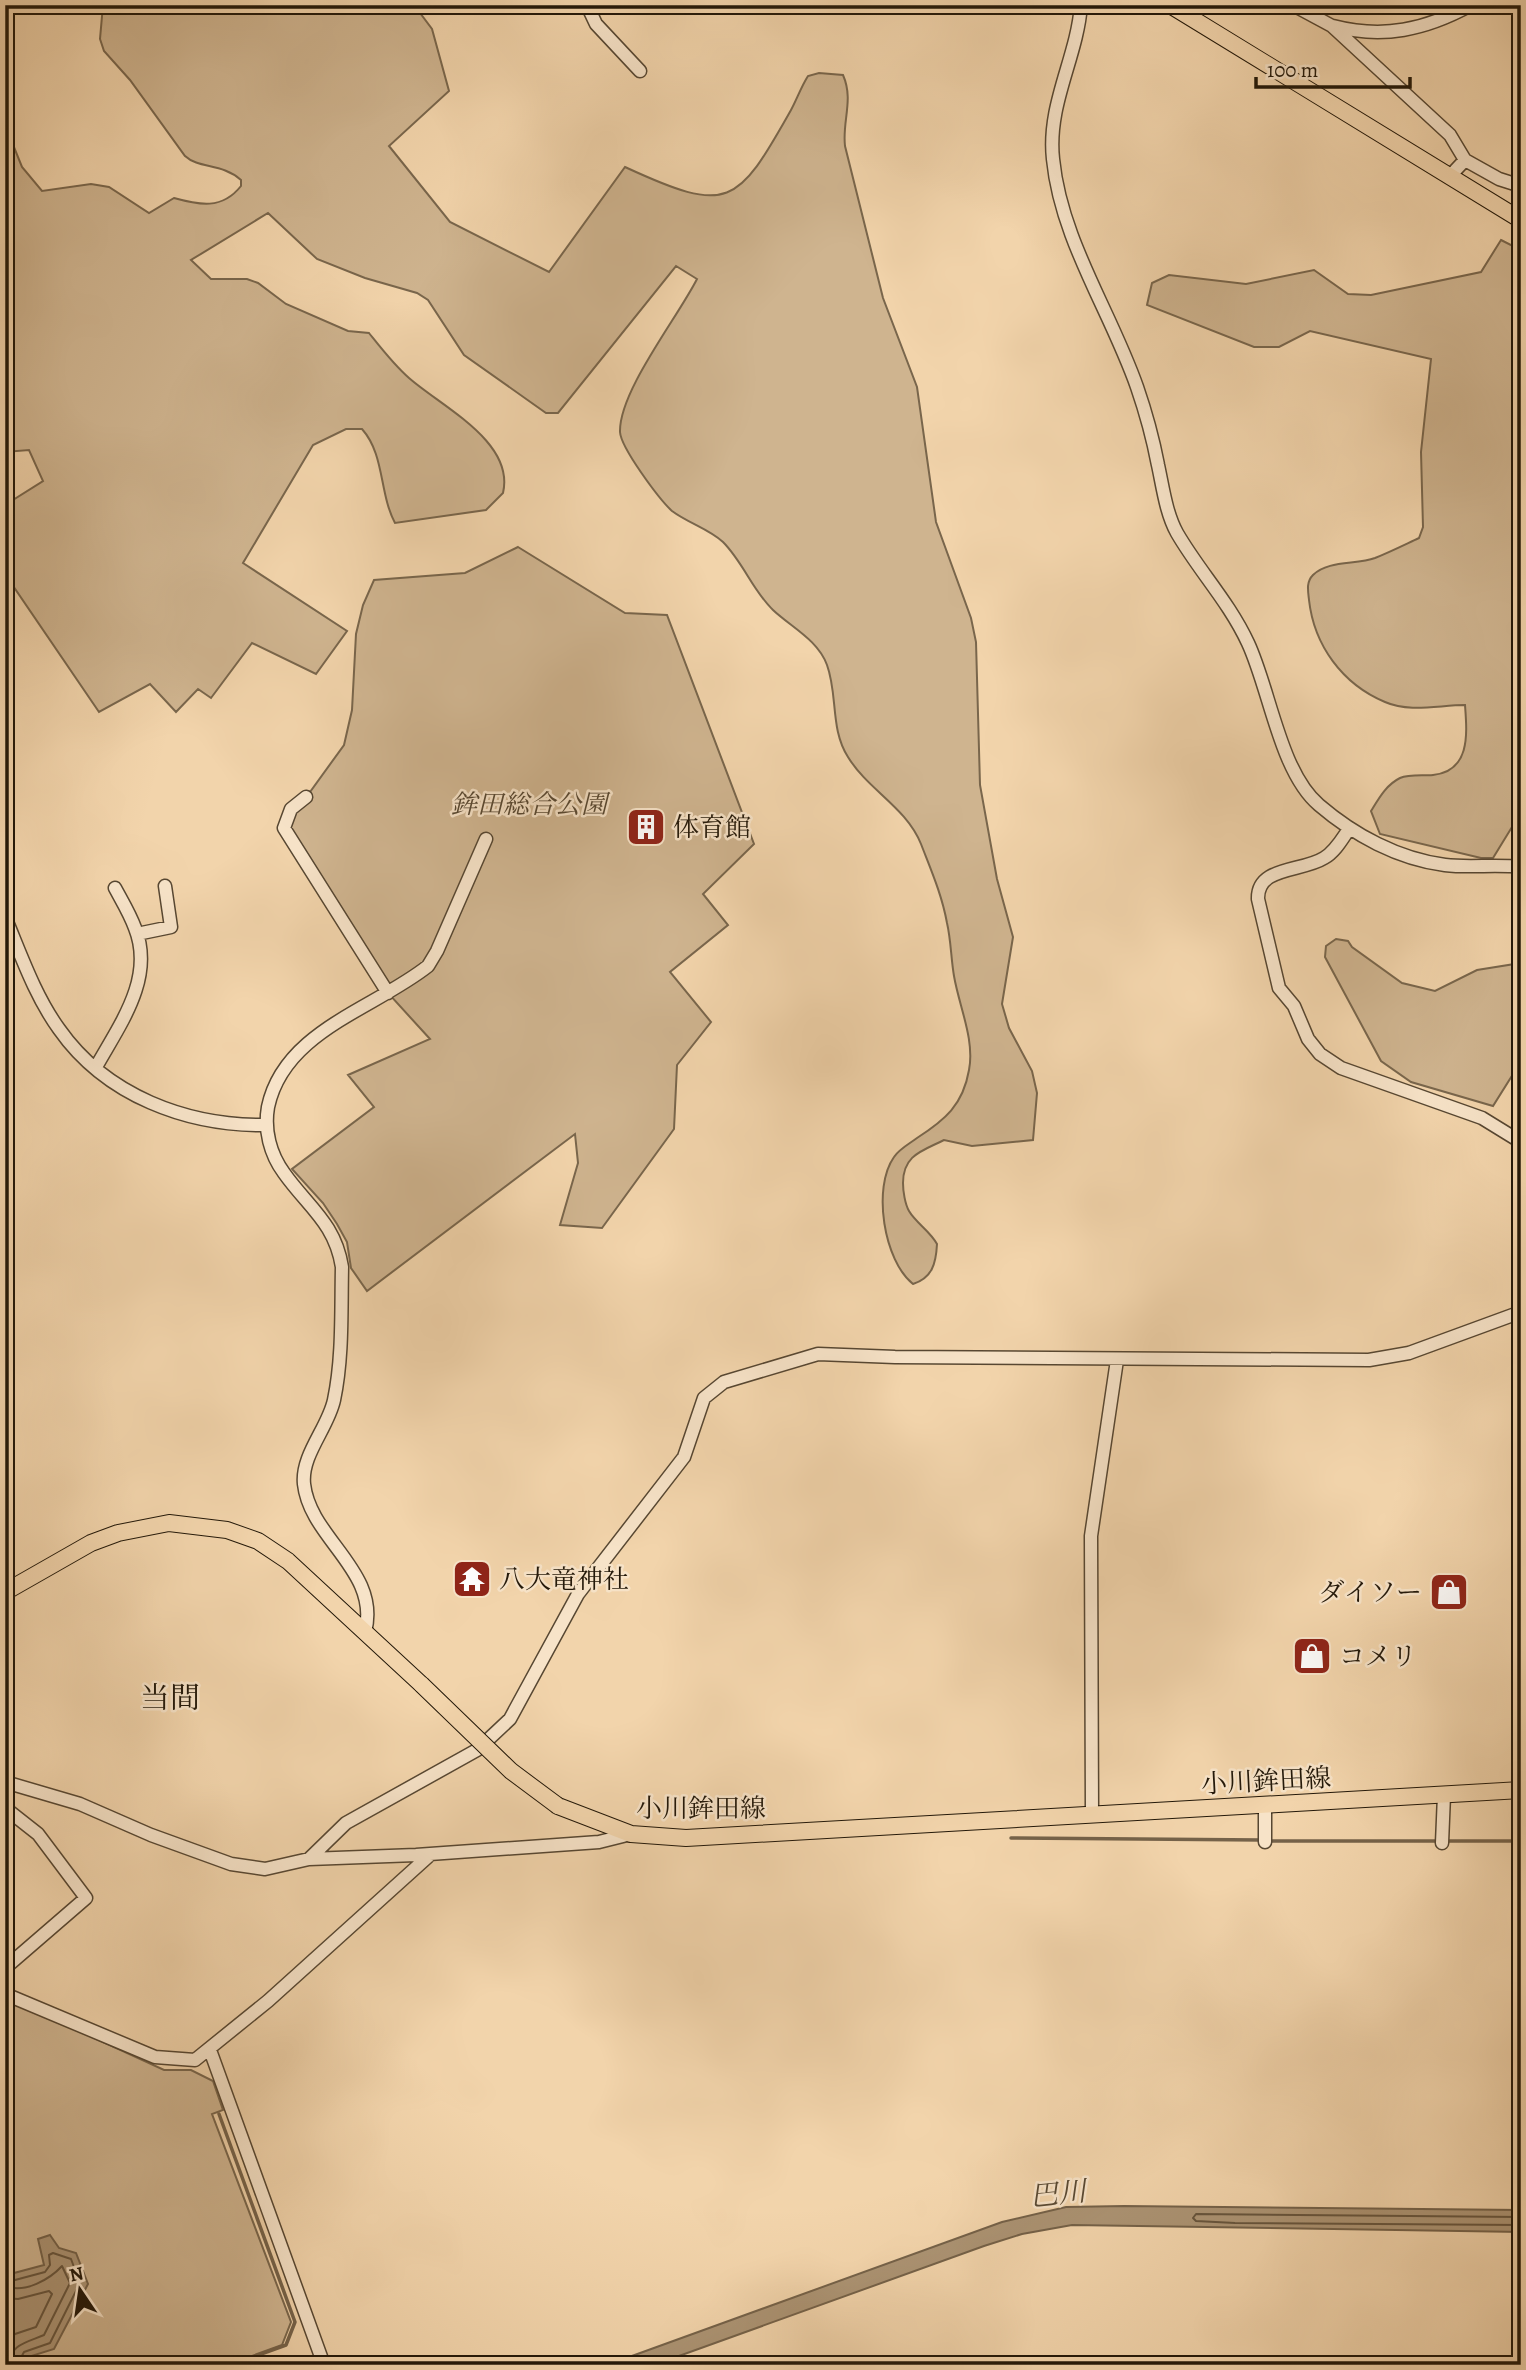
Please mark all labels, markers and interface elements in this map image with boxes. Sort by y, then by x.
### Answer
scale bar [1256,46,1410,90]
text: 100 m [1267,56,1318,84]
park label: 鉾田総合公園 [451,787,611,822]
building icon: 体育館 [625,806,667,848]
place label: 体育館 [673,810,751,845]
temple icon: 八大竜神社 [451,1558,493,1600]
place label: 八大竜神社 [499,1562,629,1597]
shop icon: ダイソー [1428,1571,1470,1613]
place label: ダイソー [1319,1575,1422,1610]
shop icon: コメリ [1291,1635,1333,1677]
place label: コメリ [1339,1639,1417,1674]
district label: 当間 [140,1678,200,1718]
street label: 小川鉾田線 [1200,1760,1332,1802]
street label: 小川鉾田線 [636,1791,766,1826]
water label: 巴川 [1028,2172,1091,2216]
north arrow [46,2254,116,2324]
text: N [67,2260,86,2289]

